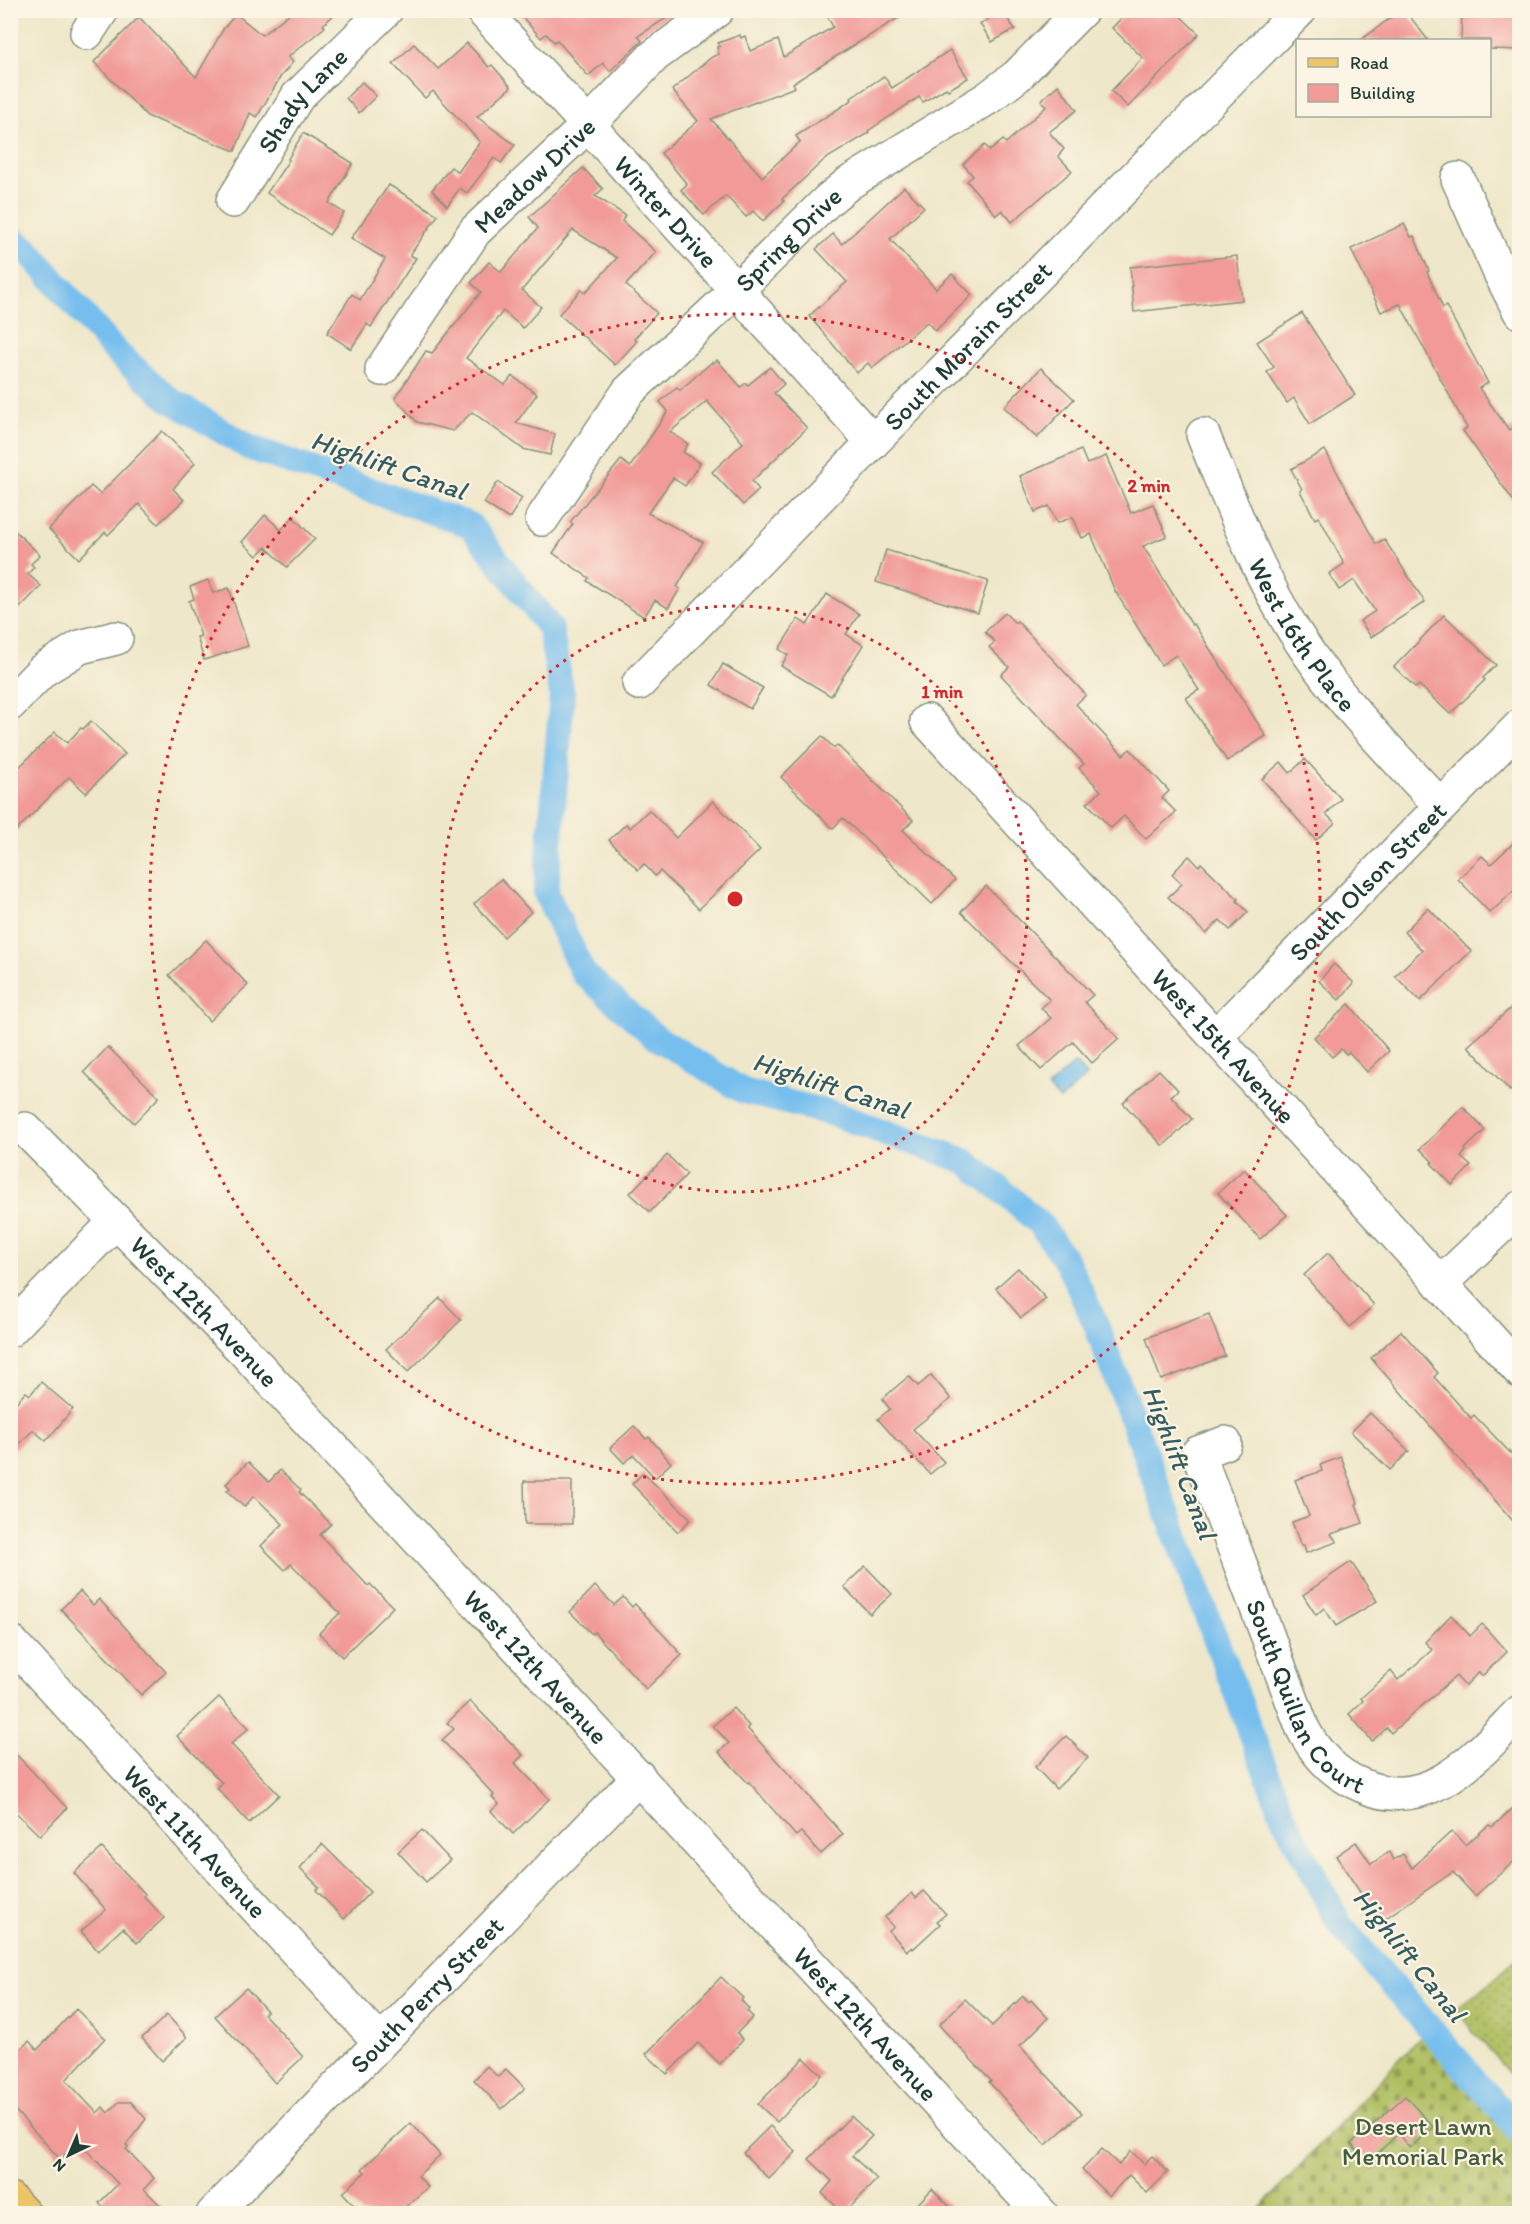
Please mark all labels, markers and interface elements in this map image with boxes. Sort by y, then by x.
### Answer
legend [1296,39,1491,117]
street label: Shady Lane [251,40,354,159]
text: Road [1350,52,1389,74]
text: Building [1350,82,1416,104]
street label: Meadow Drive [467,110,602,240]
street label: Winter Drive [607,149,725,275]
street label: Spring Drive [728,179,848,299]
street label: South Morain Street [877,254,1059,437]
water label: Highlift Canal [307,423,473,508]
text: 2 min [1128,475,1171,497]
street label: West 16th Place [1241,553,1363,718]
text: 1 min [921,681,963,703]
street label: South Olson Street [1282,795,1453,968]
centre of rings [725,889,745,909]
street label: West 15th Avenue [1145,962,1302,1130]
water label: Highlift Canal [749,1044,915,1126]
street label: West 12th Avenue [124,1229,285,1394]
water label: Highlift Canal [1136,1380,1225,1546]
street label: West 12th Avenue [457,1583,615,1751]
street label: South Quillan Court [1239,1595,1370,1801]
street label: West 11th Avenue [116,1758,274,1925]
water label: Highlift Canal [1346,1882,1475,2030]
street label: South Perry Street [343,1910,510,2080]
street label: West 12th Avenue [786,1940,945,2108]
park label: Desert Lawn Memorial Park [1342,2110,1504,2172]
north arrow [39,2125,99,2185]
text: N [48,2155,69,2176]

